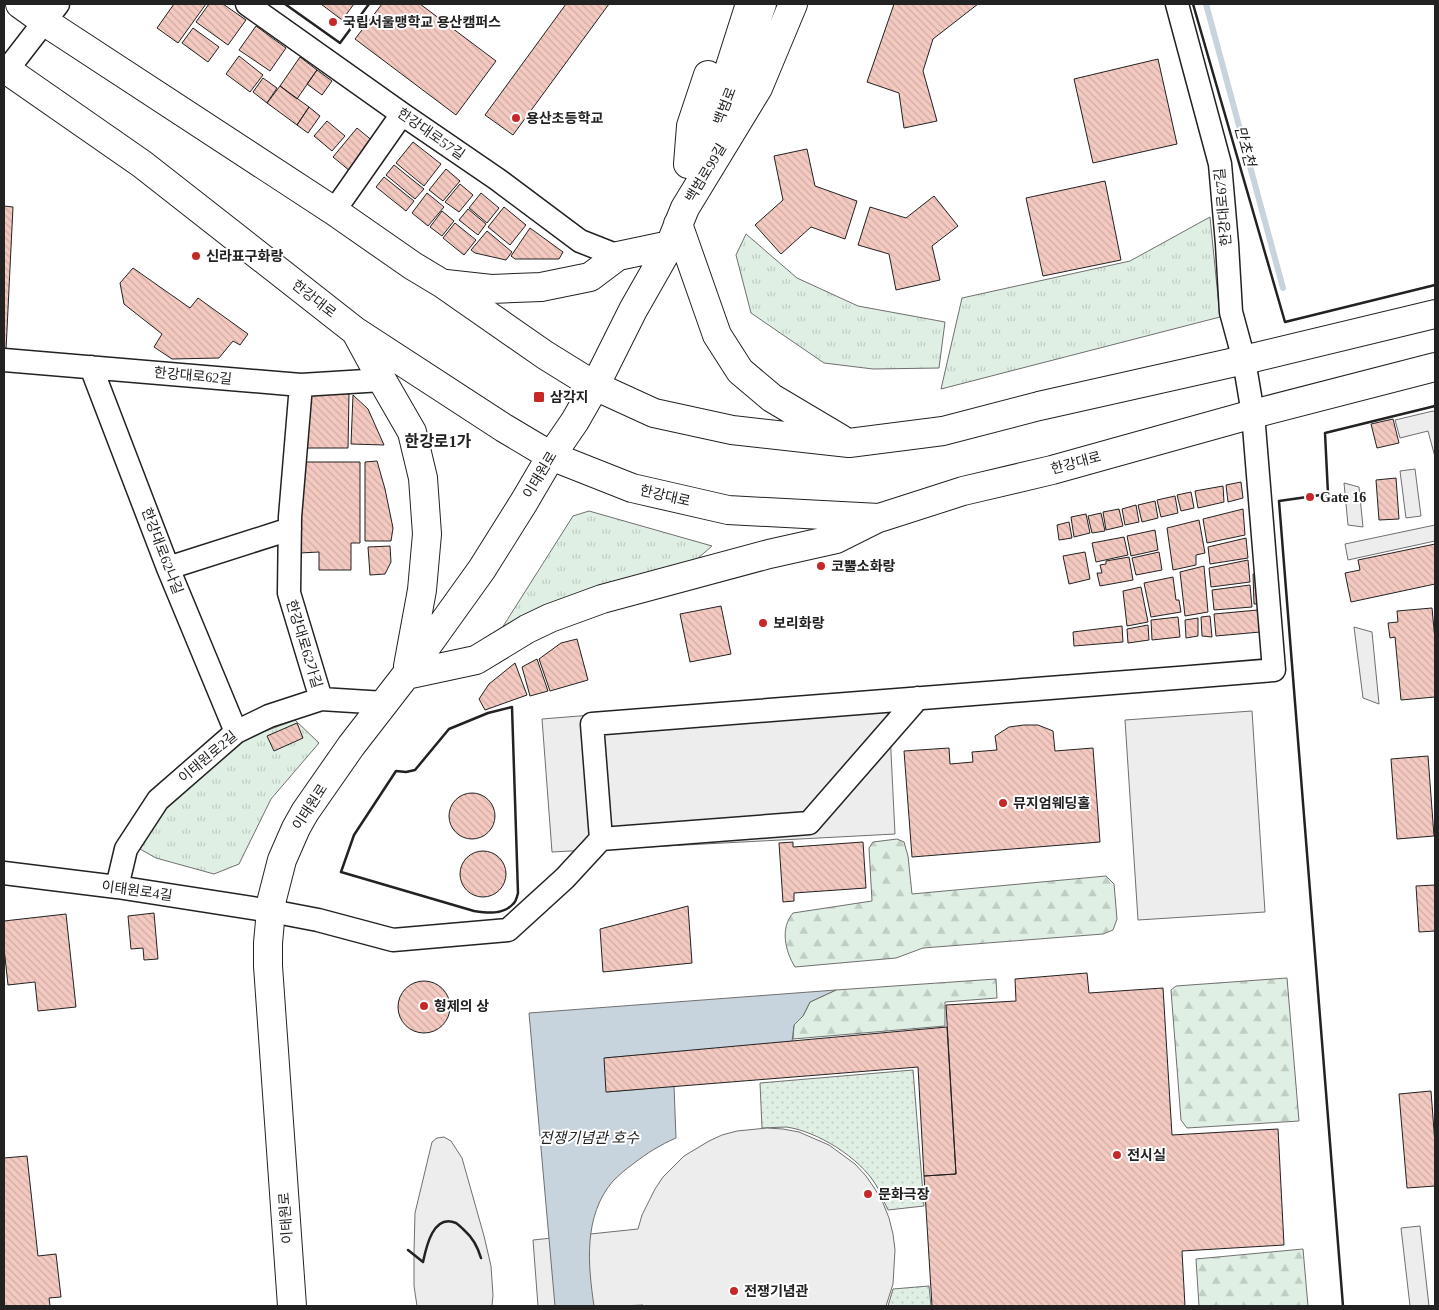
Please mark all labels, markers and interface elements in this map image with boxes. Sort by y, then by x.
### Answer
place label: 국립서울맹학교 용산캠퍼스 [343,14,501,30]
marker: 국립서울맹학교 용산캠퍼스 [327,16,339,28]
street label: 백범로 [711,85,739,127]
street label: 한강대로57길 [395,105,467,163]
place label: 용산초등학교 [526,110,603,126]
marker: 용산초등학교 [510,112,522,124]
water label: 만초천 [1232,124,1259,170]
street label: 백범로99길 [683,141,729,205]
street label: 한강대로67길 [1212,167,1234,247]
place label: 신라표구화랑 [206,249,283,264]
marker: 신라표구화랑 [190,250,202,262]
street label: 한강대로 [289,277,339,321]
street label: 한강대로62길 [153,365,233,387]
marker: 삼각지 [532,390,546,404]
place label: 삼각지 [550,390,589,405]
district label: 한강로1가 [405,432,472,450]
street label: 이태원로 [520,449,560,501]
street label: 한강대로 [1049,449,1103,477]
street label: 한강대로 [638,483,692,509]
place label: Gate 16 [1320,490,1366,505]
marker: Gate 16 [1304,491,1316,503]
street label: 한강대로62나길 [139,506,185,596]
place label: 코뿔소화랑 [831,559,896,574]
marker: 코뿔소화랑 [815,560,827,572]
street label: 한강대로62가길 [283,598,325,690]
place label: 보리화랑 [773,616,825,631]
marker: 보리화랑 [757,617,769,629]
street label: 이태원로2길 [176,728,240,786]
street label: 이태원로 [290,781,330,833]
place label: 뮤지엄웨딩홀 [1013,796,1090,811]
marker: 뮤지엄웨딩홀 [997,797,1009,809]
street label: 이태원로4길 [101,879,173,903]
place label: 형제의 상 [434,999,489,1014]
marker: 형제의 상 [418,1000,430,1012]
water label: 전쟁기념관 호수 [539,1130,640,1146]
place label: 전시실 [1127,1148,1166,1163]
marker: 전시실 [1111,1149,1123,1161]
place label: 문화극장 [878,1187,930,1202]
marker: 문화극장 [862,1188,874,1200]
street label: 이태원로 [277,1192,295,1244]
place label: 전쟁기념관 [744,1284,809,1299]
marker: 전쟁기념관 [728,1285,740,1297]

